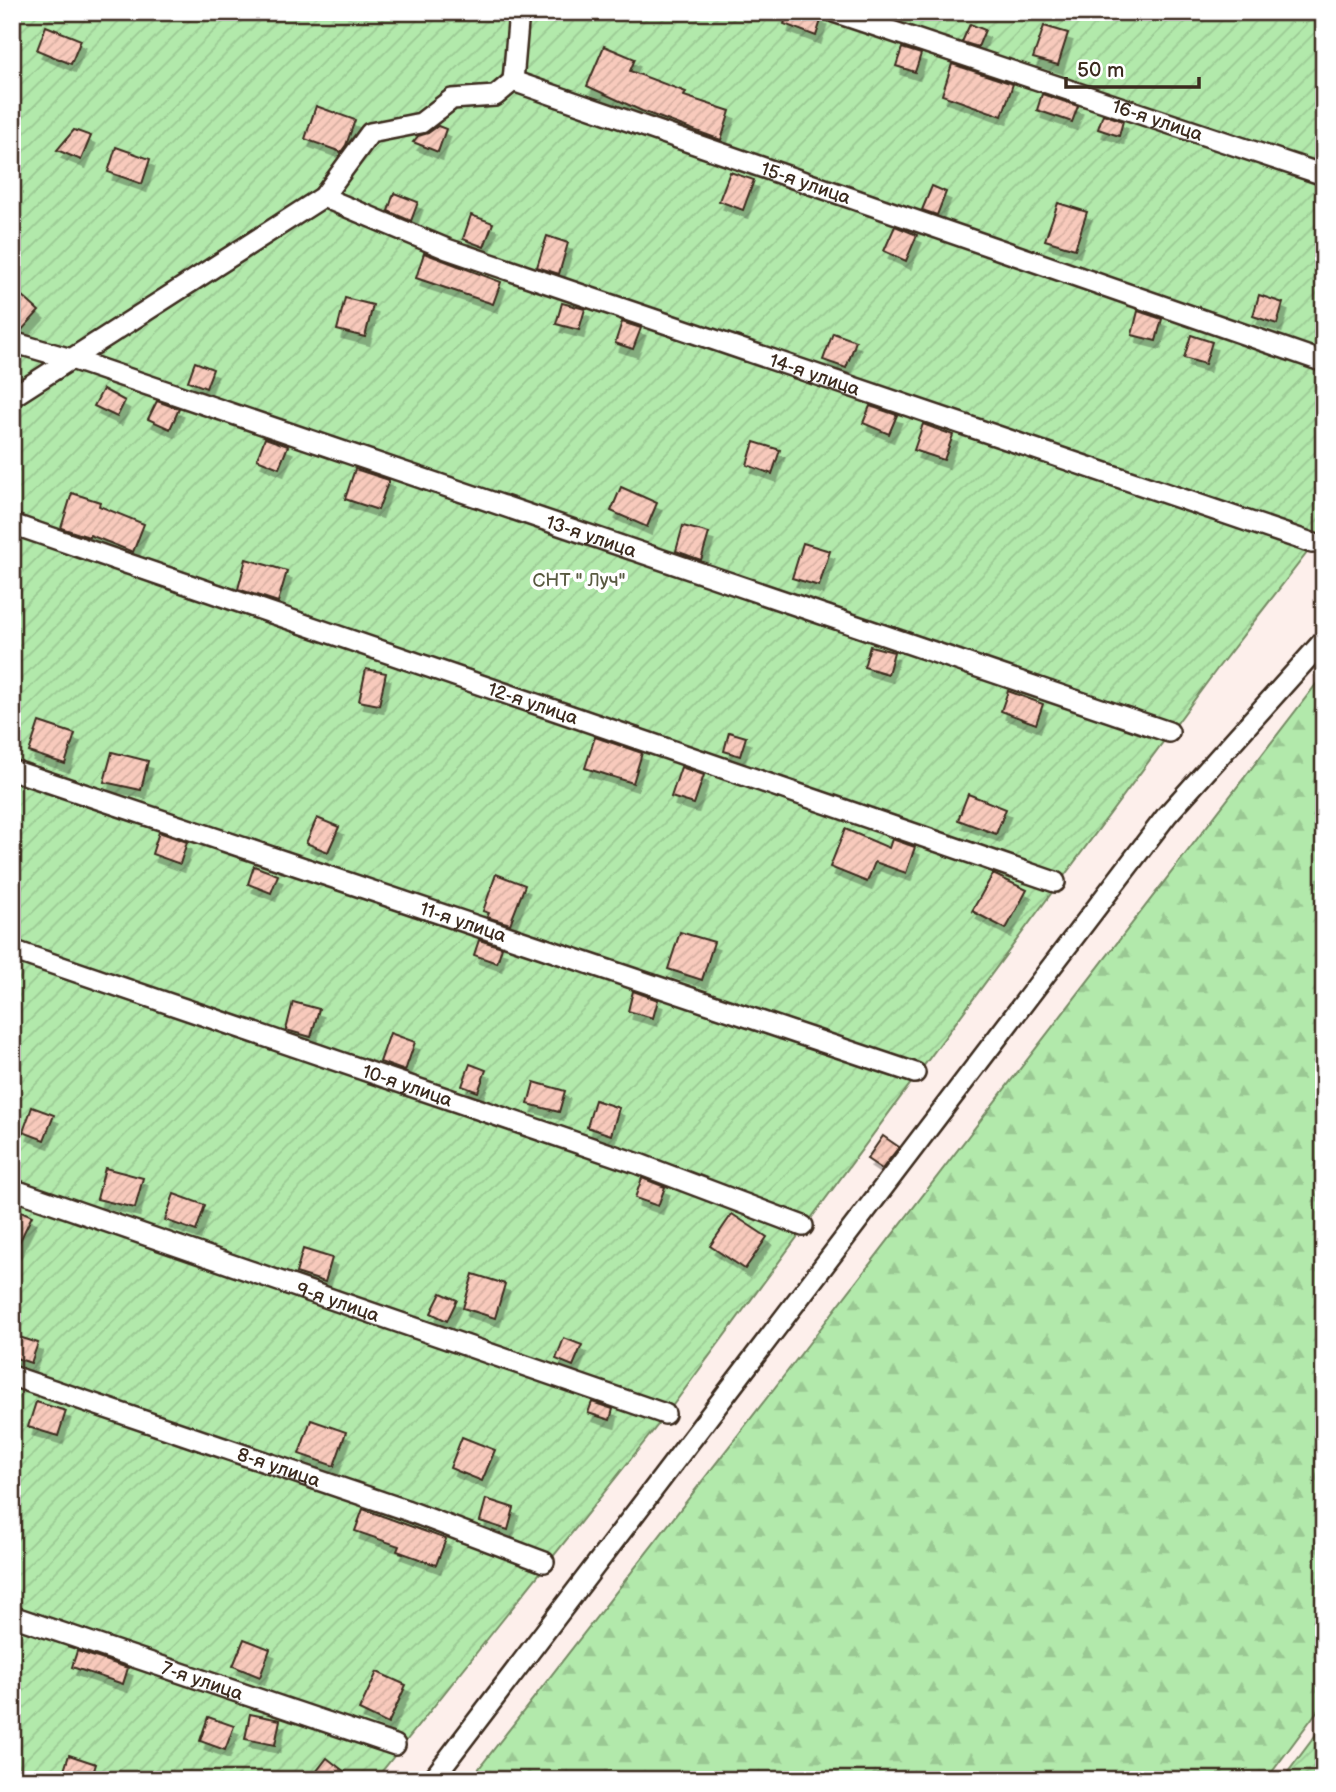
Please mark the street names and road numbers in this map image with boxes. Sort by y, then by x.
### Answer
street label: 16-я улица [1109,95,1205,147]
street label: 15-я улица [758,158,853,210]
street label: 14-я улица [766,349,863,402]
street label: 13-я улица [543,511,639,563]
street label: 12-я улица [485,678,581,730]
street label: 11-я улица [416,898,509,948]
street label: 10-я улица [359,1060,455,1112]
street label: 9-я улица [293,1278,382,1328]
street label: 8-я улица [234,1443,323,1493]
street label: 7-я улица [158,1657,246,1706]

